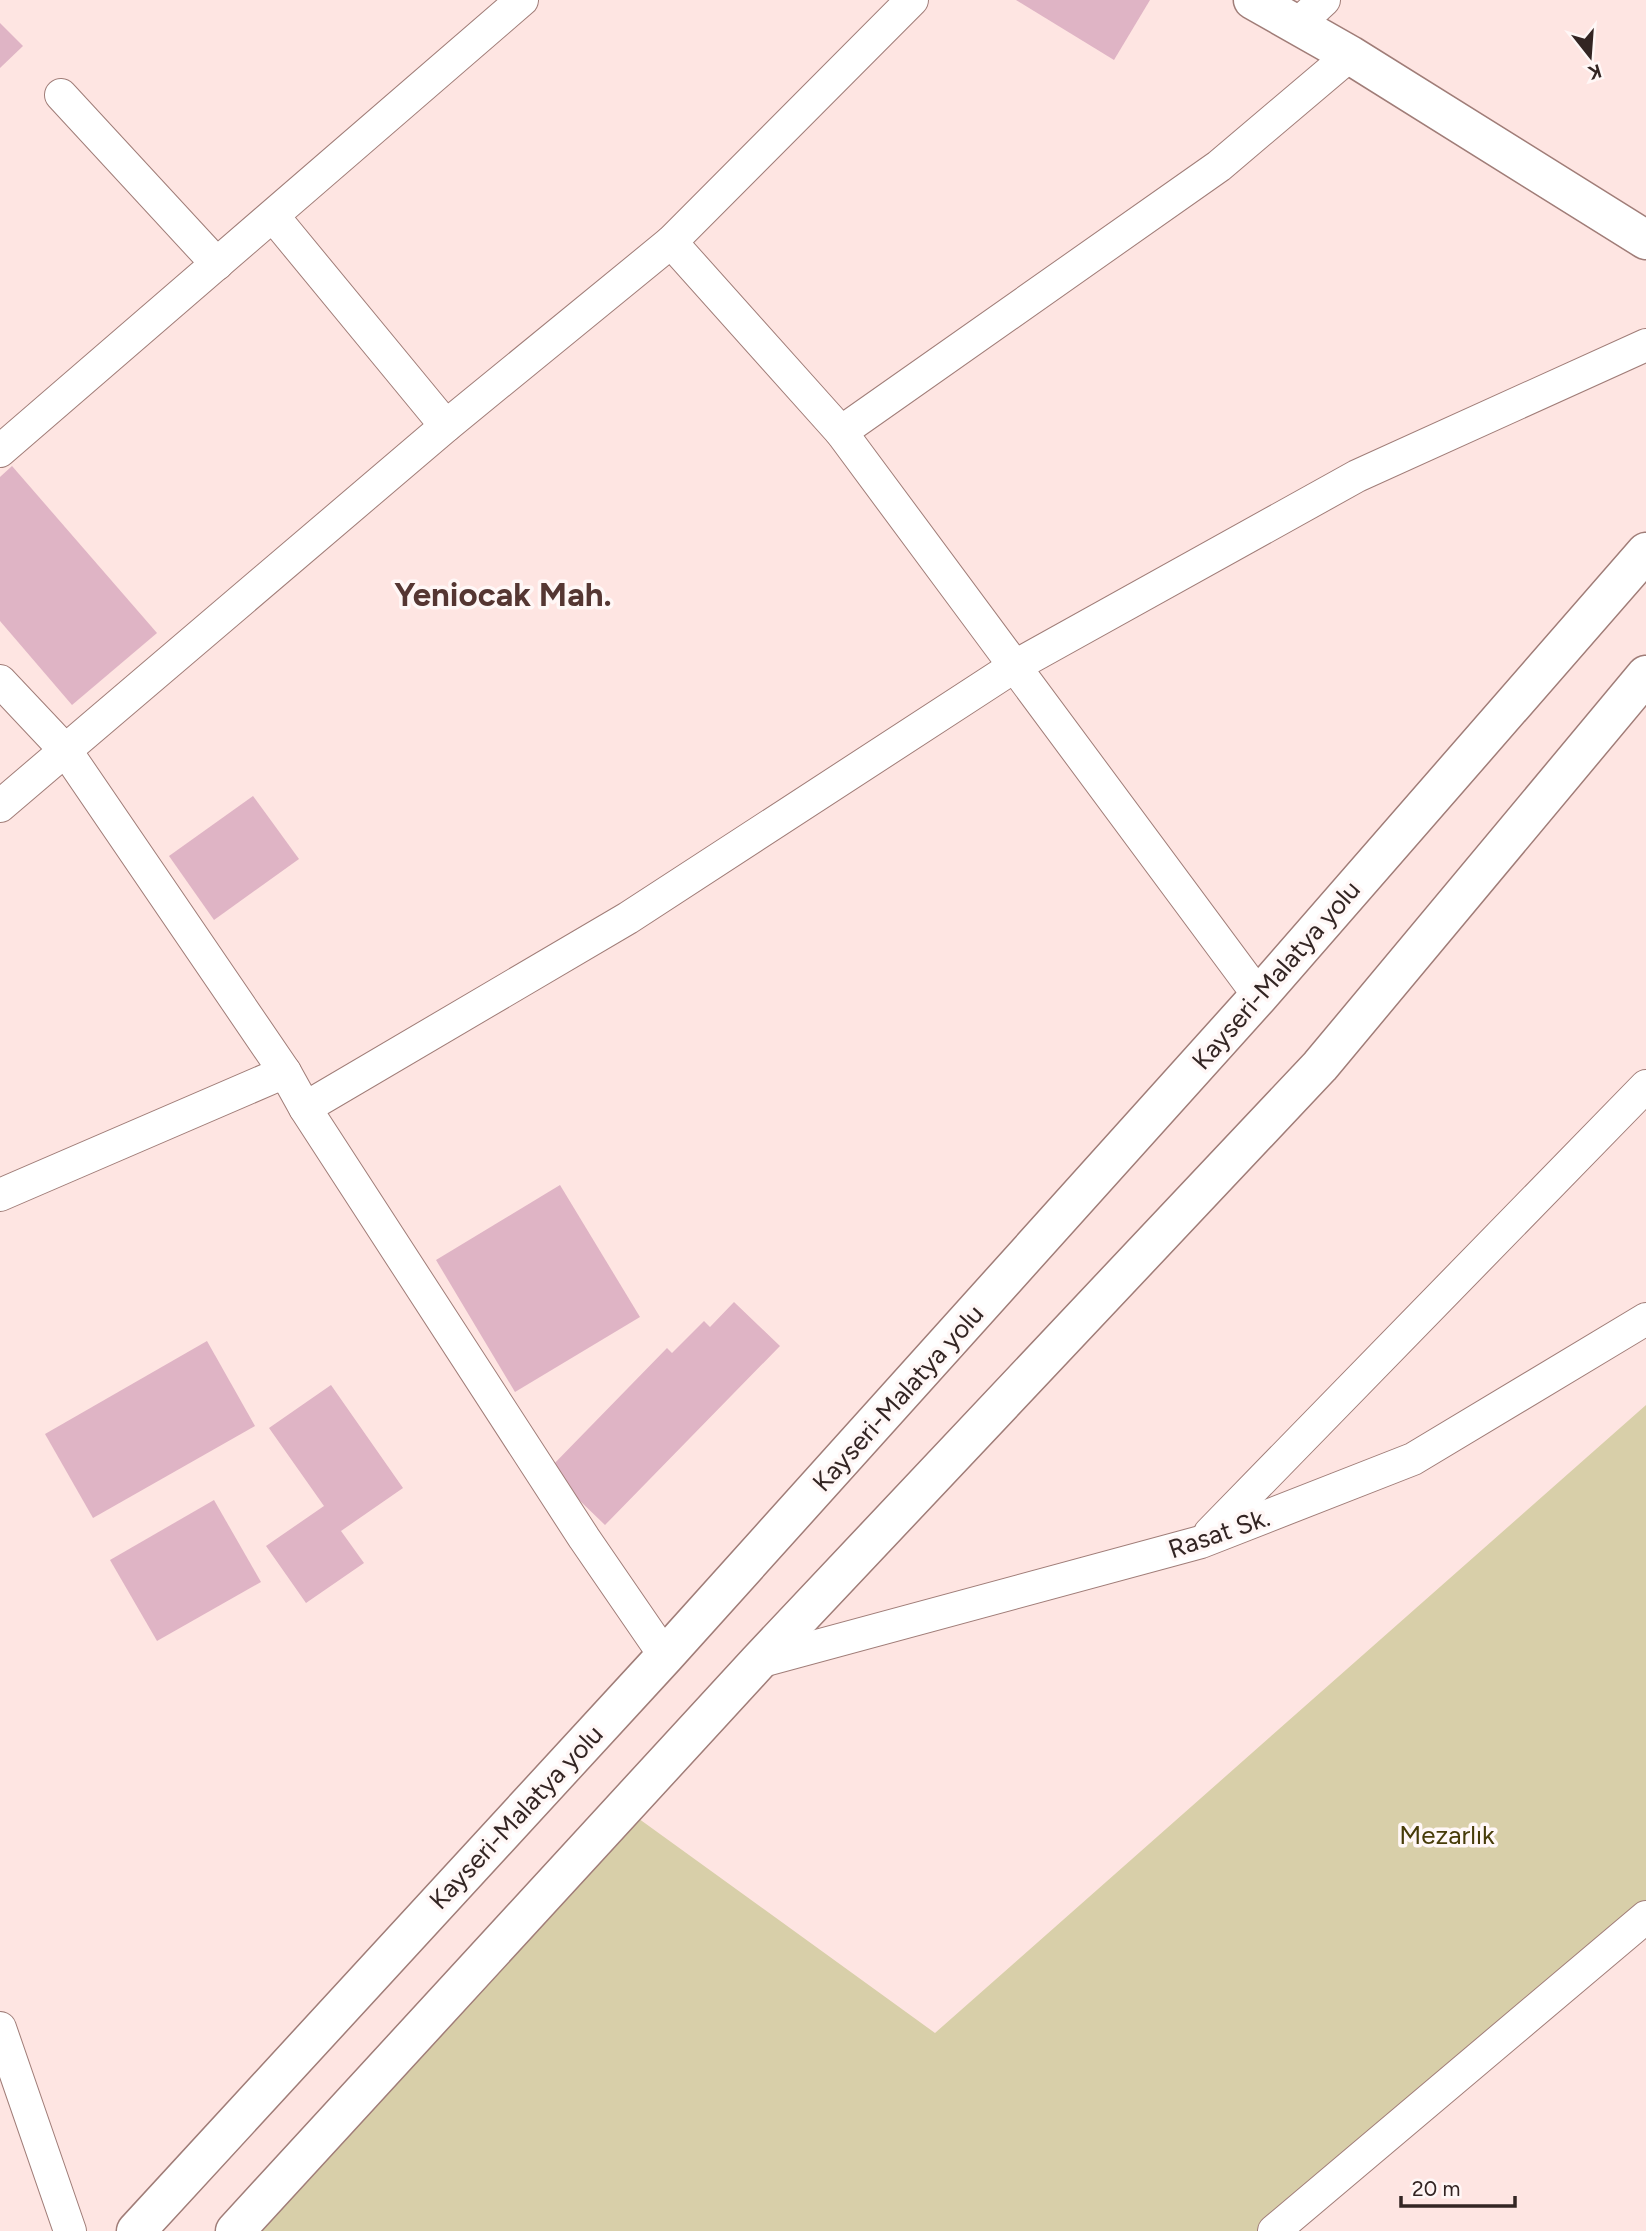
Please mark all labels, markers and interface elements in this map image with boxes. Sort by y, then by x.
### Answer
north arrow [1555,21,1625,91]
text: K [1585,59,1604,85]
district label: Yeniocak Mah. [394,575,612,614]
street label: Kayseri-Malatya yolu [1185,874,1367,1076]
street label: Kayseri-Malatya yolu [806,1298,990,1498]
street label: Rasat Sk. [1164,1501,1274,1565]
street label: Kayseri-Malatya yolu [422,1718,610,1916]
park label: Mezarlık [1399,1819,1495,1851]
scale bar [1401,2164,1515,2208]
text: 20 m [1412,2176,1460,2201]

